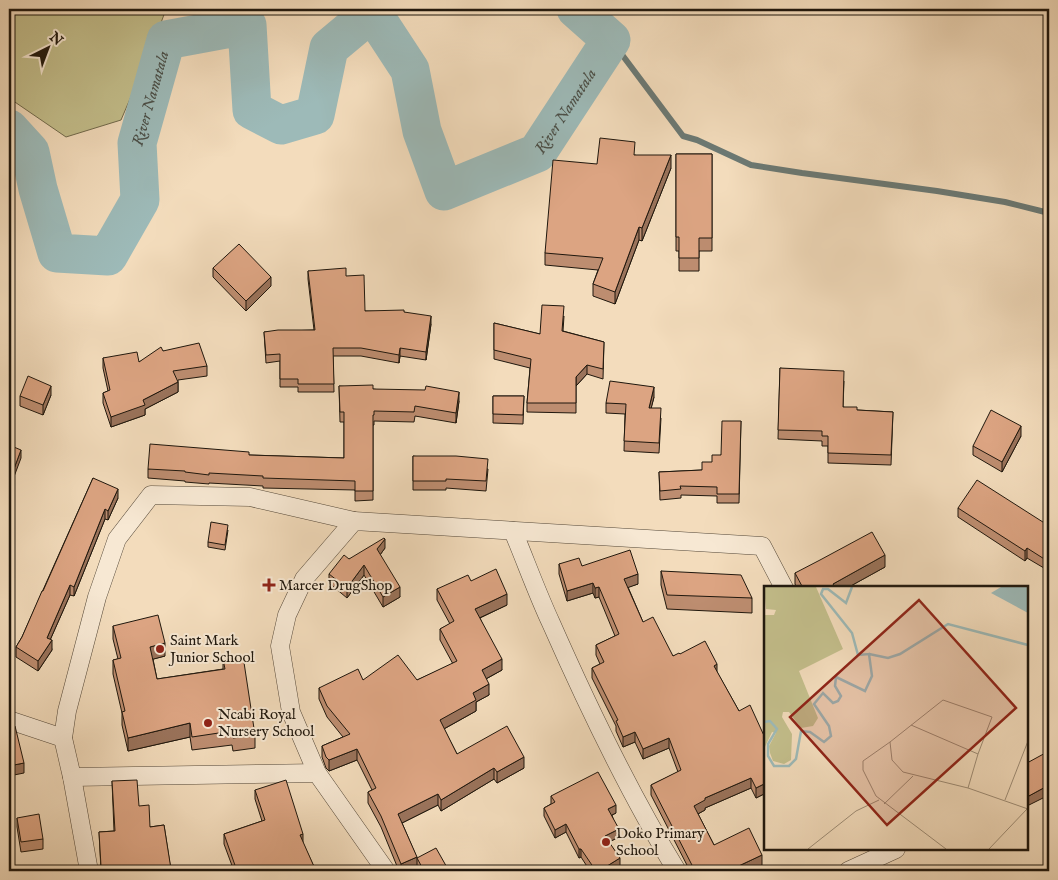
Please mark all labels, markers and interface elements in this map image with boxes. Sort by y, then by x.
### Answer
north arrow [22,22,72,72]
text: N [45,28,67,50]
water label: River Namatala [129,49,174,149]
water label: River Namatala [531,65,602,158]
place label: Marcer DrugShop [279,576,393,595]
marker: Marcer DrugShop [263,579,275,591]
inset map [764,586,1028,850]
place label: Saint Mark Junior School [168,631,255,667]
marker: Saint Mark Junior School [154,643,166,655]
place label: Ncabi Royal Nursery School [218,705,315,741]
marker: Ncabi Royal Nursery School [202,717,214,729]
place label: Doko Primary School [616,824,705,860]
marker: Doko Primary School [600,836,612,848]

